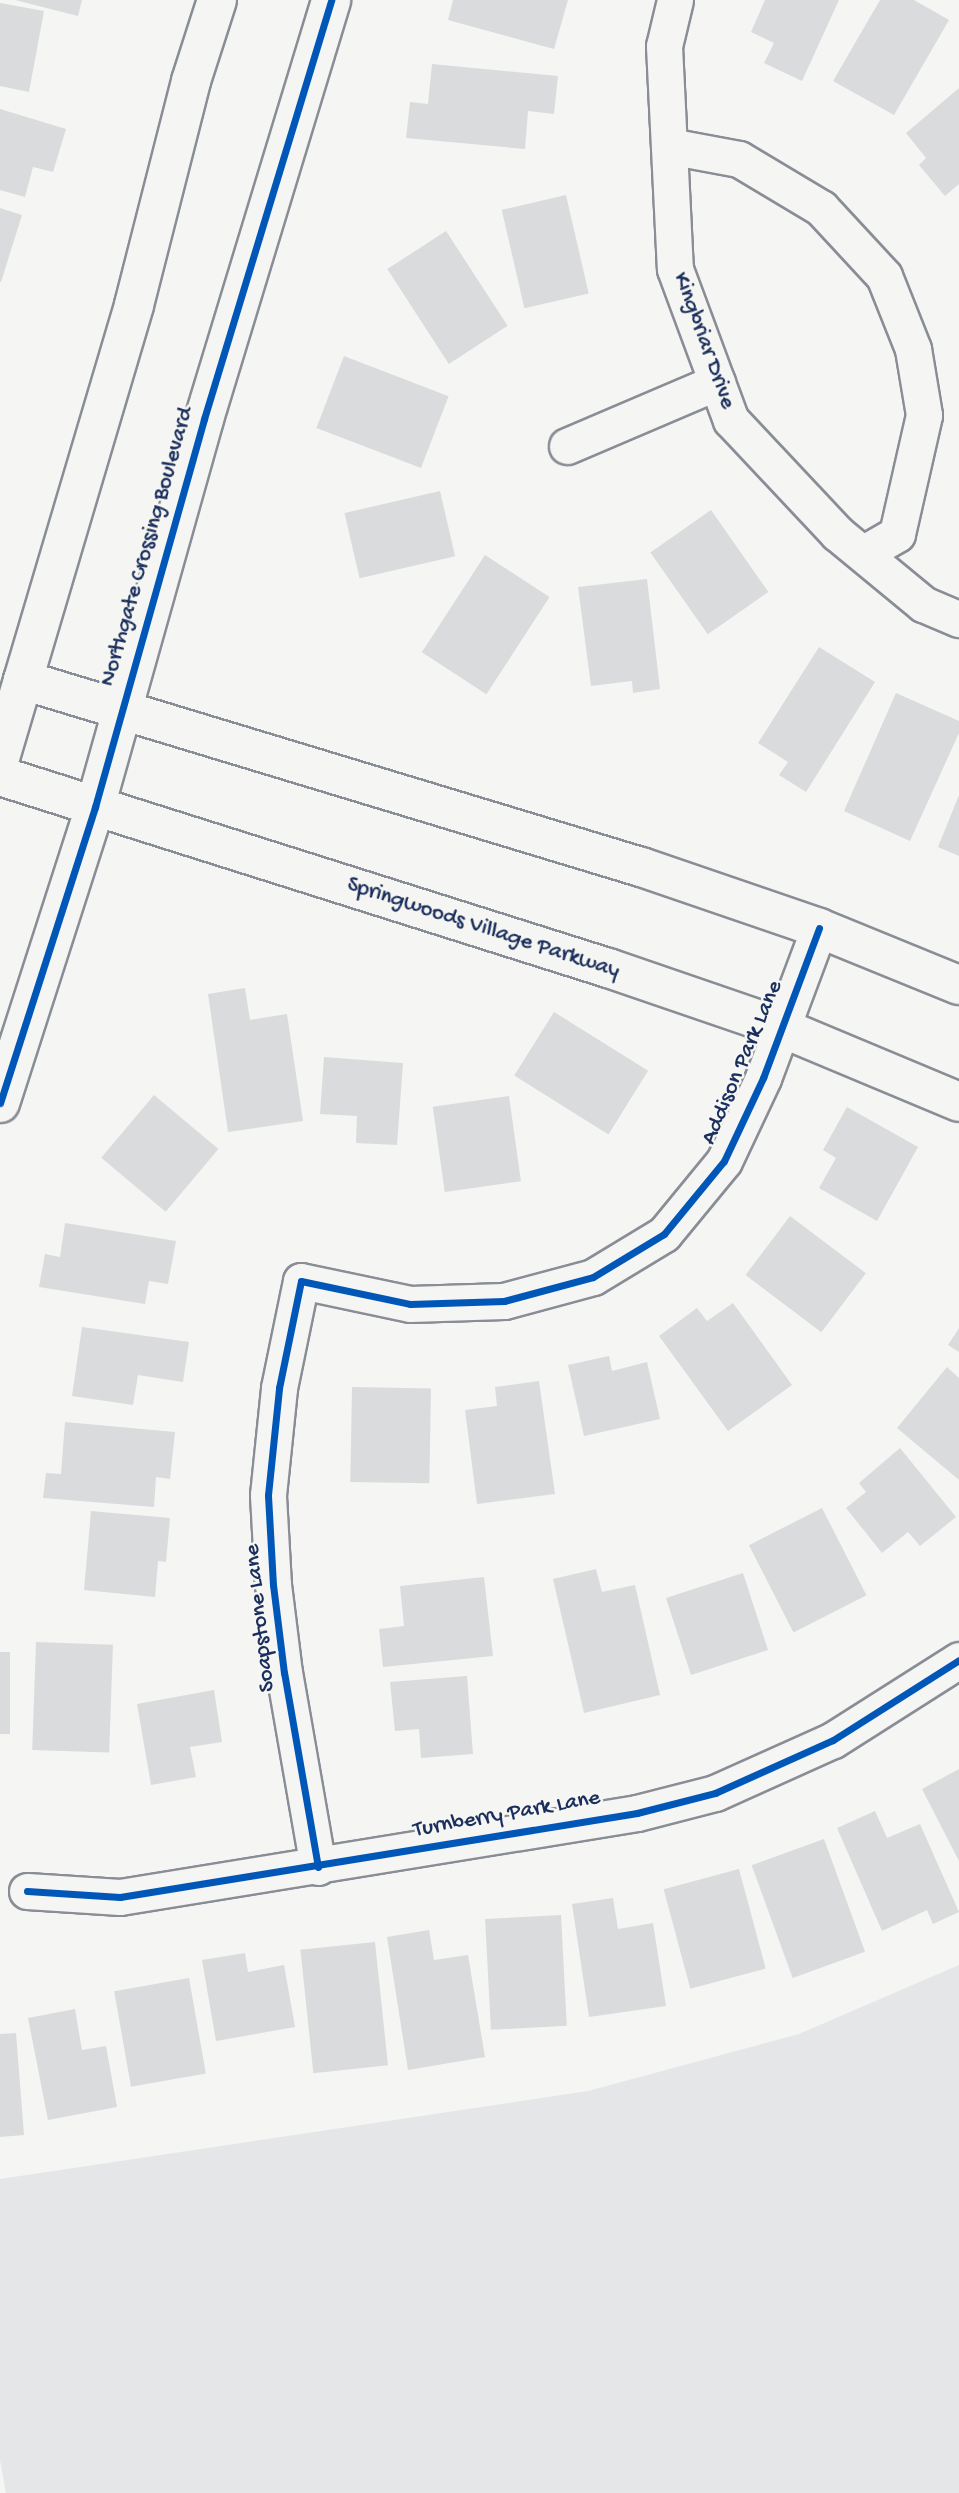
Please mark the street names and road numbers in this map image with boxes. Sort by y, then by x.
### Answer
street label: Kingbriar Drive [666,269,740,413]
street label: Northgate Crossing Boulevard [95,404,201,690]
street label: Springwoods Village Parkway [343,872,623,986]
street label: Addison Park Lane [696,977,790,1149]
street label: Soapstone Lane [240,1543,282,1693]
street label: Turnberry Park Lane [412,1785,602,1845]

